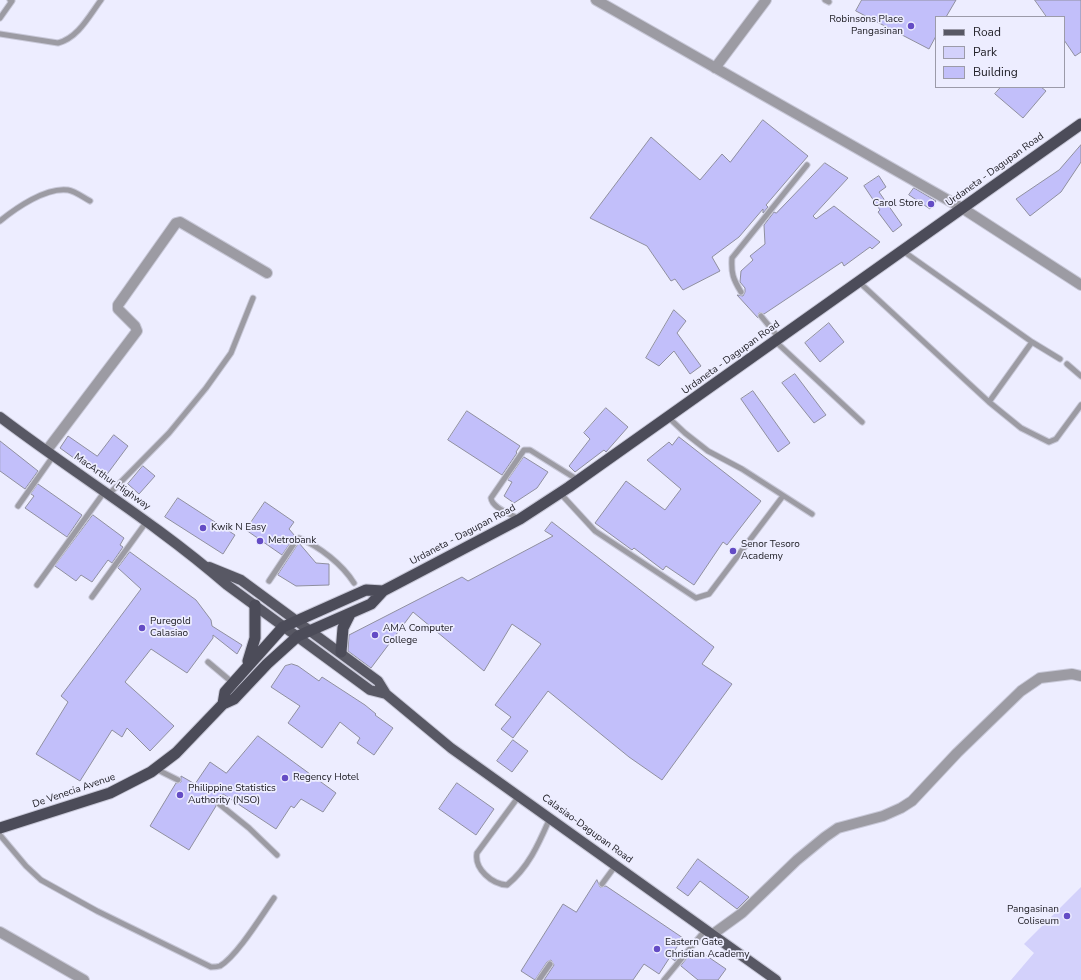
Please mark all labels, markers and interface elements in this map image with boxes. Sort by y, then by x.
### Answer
place label: Robinsons Place Pangasinan [829,14,903,38]
legend [935,16,1065,88]
marker: Robinsons Place Pangasinan [906,21,916,31]
text: Road [973,24,1001,40]
text: Park [973,44,997,60]
text: Building [973,64,1018,80]
street label: Urdaneta - Dagupan Road [944,130,1046,210]
place label: Carol Store [873,198,923,210]
marker: Carol Store [926,199,936,209]
street label: Urdaneta - Dagupan Road [680,318,782,398]
street label: MacArthur Highway [71,451,153,513]
street label: Urdaneta - Dagupan Road [408,502,518,568]
place label: Kwik N Easy [211,522,266,534]
marker: Kwik N Easy [198,523,208,533]
place label: Metrobank [268,535,316,547]
marker: Metrobank [255,536,265,546]
place label: Senor Tesoro Academy [741,539,800,562]
marker: Senor Tesoro Academy [728,546,738,556]
place label: Puregold Calasiao [150,616,191,640]
marker: Puregold Calasiao [137,623,147,633]
place label: AMA Computer College [383,623,453,646]
marker: AMA Computer College [370,630,380,640]
street label: De Venecia Avenue [31,771,117,811]
place label: Regency Hotel [293,772,359,784]
marker: Regency Hotel [280,773,290,783]
place label: Philippine Statistics Authority (NSO) [188,783,276,806]
marker: Philippine Statistics Authority (NSO) [175,790,185,800]
street label: Calasiao-Dagupan Road [539,792,635,866]
place label: Pangasinan Coliseum [1007,904,1059,928]
marker: Pangasinan Coliseum [1062,911,1072,921]
place label: Eastern Gate Christian Academy [665,937,749,960]
marker: Eastern Gate Christian Academy [652,944,662,954]

